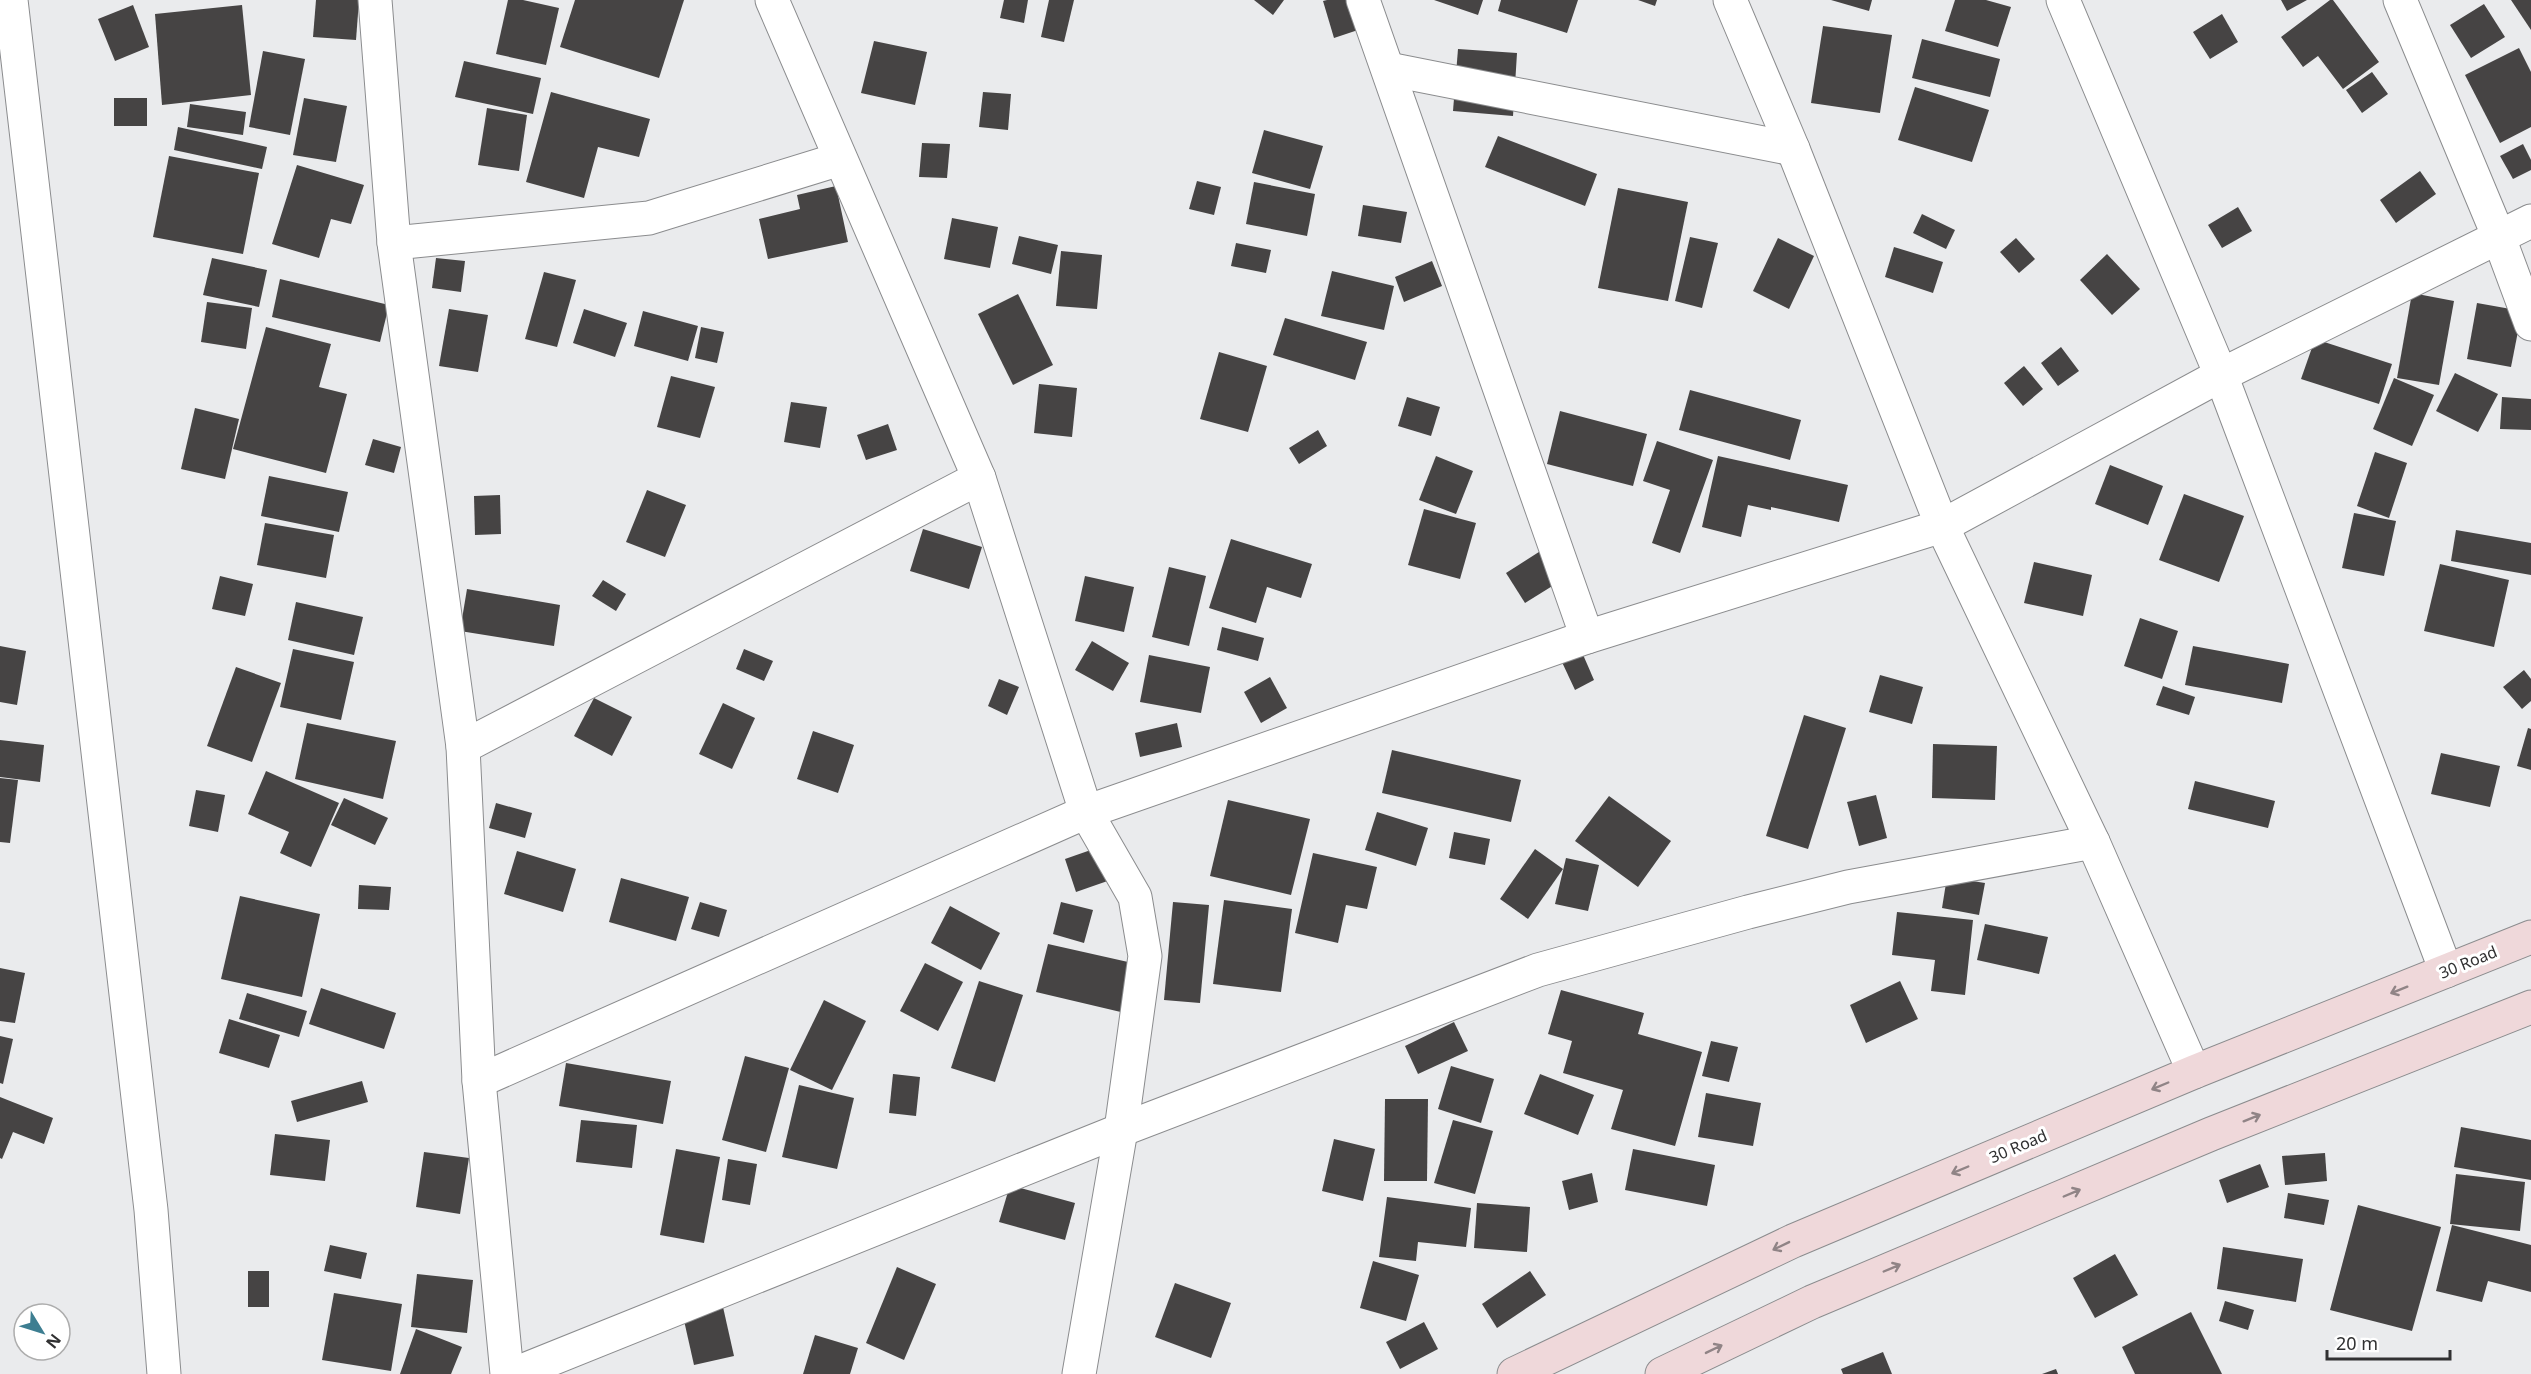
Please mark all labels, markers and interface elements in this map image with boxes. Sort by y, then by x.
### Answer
street label: 30 Road [2436,940,2500,984]
one-way arrow [2390,985,2409,996]
one-way arrow [2151,1081,2169,1092]
one-way arrow [2242,1112,2260,1123]
street label: 30 Road [1986,1124,2050,1168]
one-way arrow [1952,1165,1970,1176]
one-way arrow [2062,1187,2080,1198]
one-way arrow [1772,1241,1790,1253]
one-way arrow [1882,1262,1901,1273]
north arrow [12,1302,72,1362]
scale bar [2327,1323,2450,1361]
text: N [41,1329,66,1353]
text: 20 m [2336,1331,2378,1355]
one-way arrow [1705,1342,1723,1354]

